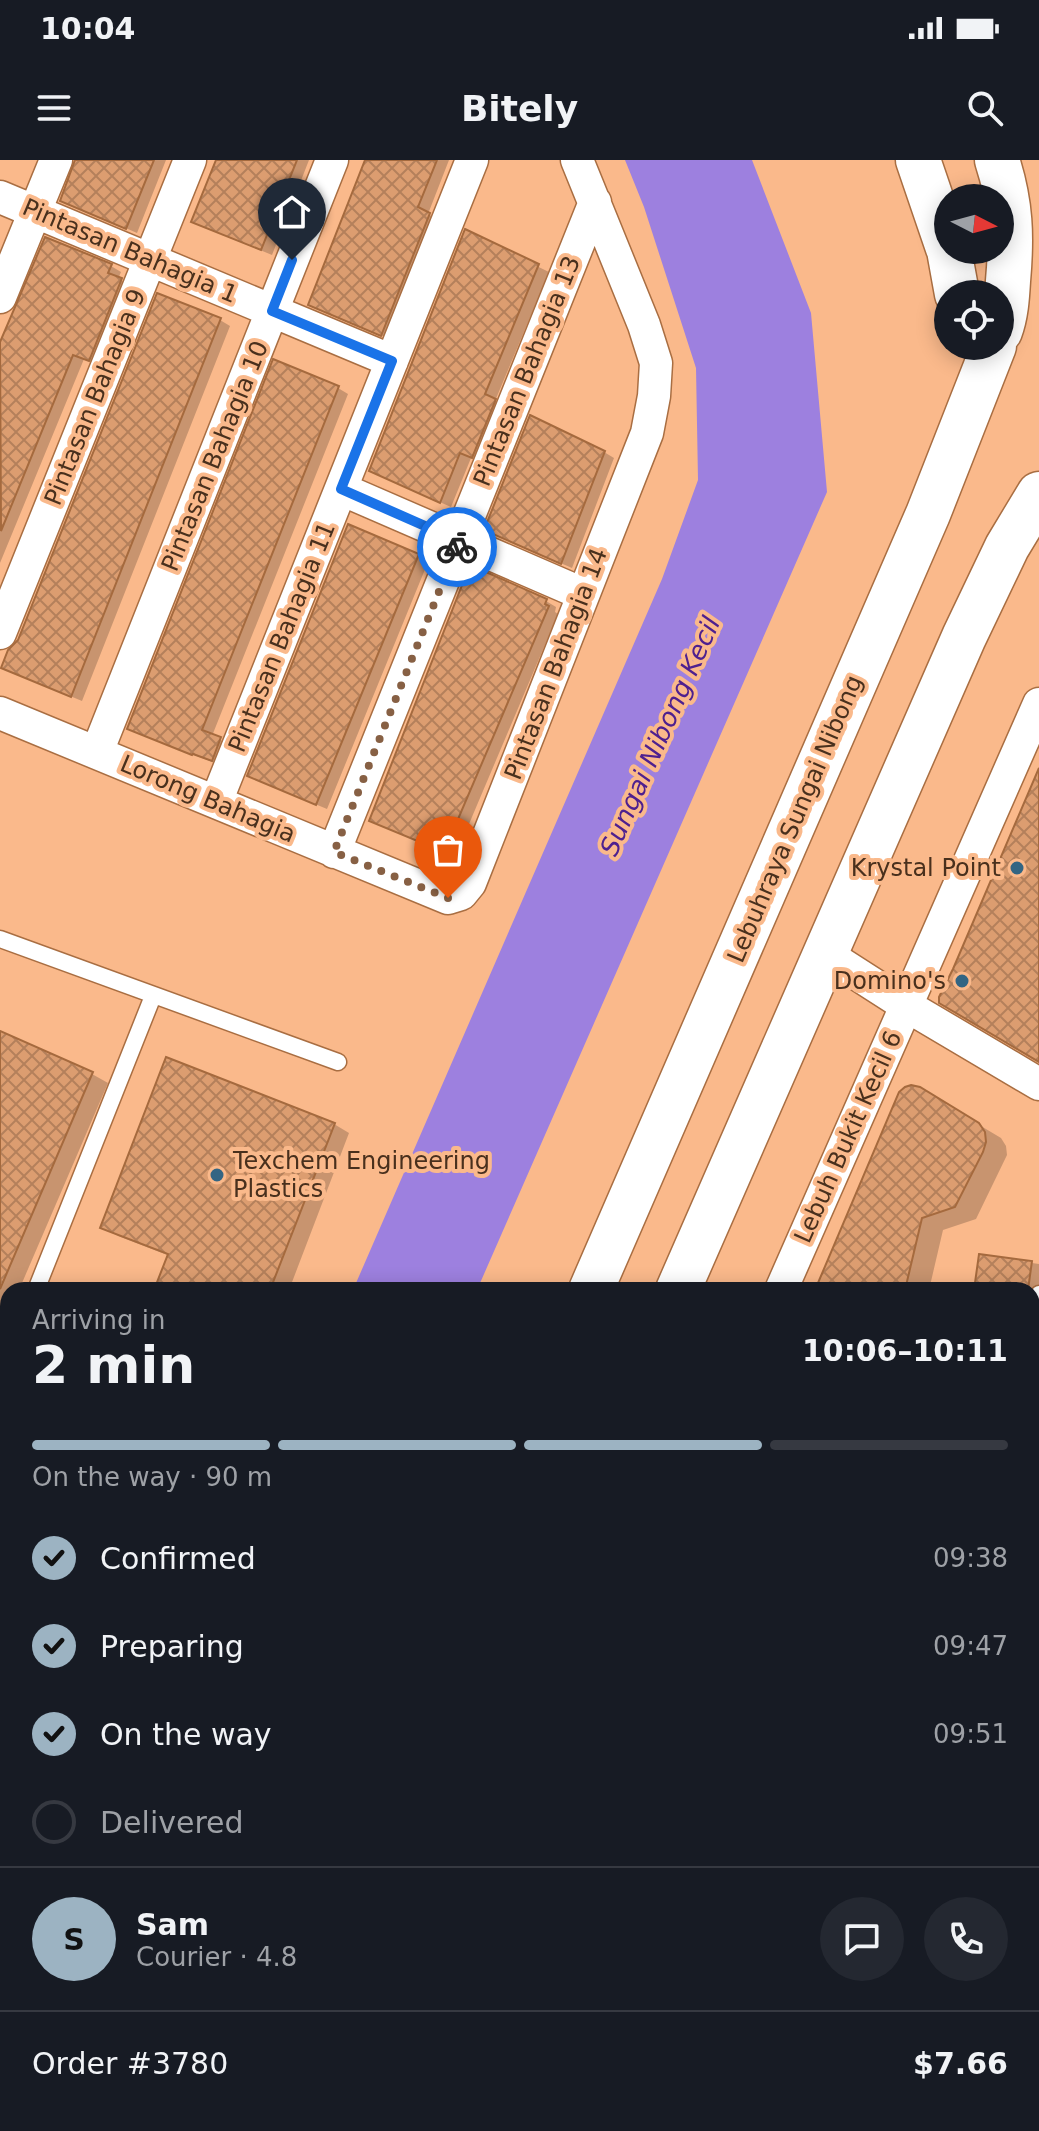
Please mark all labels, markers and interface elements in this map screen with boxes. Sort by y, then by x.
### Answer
text: 10:04 [40,11,136,46]
icon: menu [32,86,76,130]
icon: search [963,86,1007,130]
text: Bitely [461,88,578,129]
pin [258,178,326,260]
north arrow [934,184,1014,264]
map controls [934,184,1014,360]
icon: home [270,190,314,234]
street label: Pintasan Bahagia 1 [18,193,242,309]
street label: Pintasan Bahagia 13 [468,252,586,490]
button: locate [934,280,1014,360]
street label: Pintasan Bahagia 9 [39,285,151,509]
street label: Pintasan Bahagia 10 [156,337,274,575]
courier [417,507,497,587]
street label: Pintasan Bahagia 11 [223,518,341,756]
icon: bike [435,525,479,569]
street label: Pintasan Bahagia 14 [499,544,613,784]
water label: Sungai Nibong Kecil [594,611,727,860]
street label: Lebuhraya Sungai Nibong [722,671,868,967]
street label: Lorong Bahagia [116,749,300,849]
pin [414,816,482,898]
icon: bag [426,828,470,872]
place label: Krystal Point [851,854,1001,882]
marker: Krystal Point [1008,859,1026,877]
place label: Domino's [834,967,946,995]
marker: Domino's [953,972,971,990]
street label: Lebuh Bukit Kecil 6 [789,1027,907,1247]
place label: Texchem Engineering Plastics [232,1147,490,1203]
marker: Texchem Engineering Plastics [208,1166,226,1184]
text: Arriving in [32,1305,166,1335]
text: 10:06–10:11 [802,1333,1008,1368]
text: 2 min [32,1335,195,1395]
text: On the way · 90 m [32,1462,272,1492]
icon: check [32,1536,76,1580]
text: Confirmed [100,1541,256,1576]
text: 09:38 [933,1543,1008,1573]
icon: check [32,1624,76,1668]
text: Preparing [100,1629,244,1664]
text: 09:47 [933,1631,1008,1661]
icon: check [32,1712,76,1756]
text: On the way [100,1717,272,1752]
text: 09:51 [933,1719,1008,1749]
text: Delivered [100,1805,244,1840]
button: chat [820,1897,904,1981]
button: phone [924,1897,1008,1981]
text: Sam [136,1907,209,1942]
text: S [63,1922,85,1957]
text: Courier · 4.8 [136,1942,297,1972]
text: Order #3780 [32,2046,228,2081]
text: $7.66 [913,2046,1008,2081]

